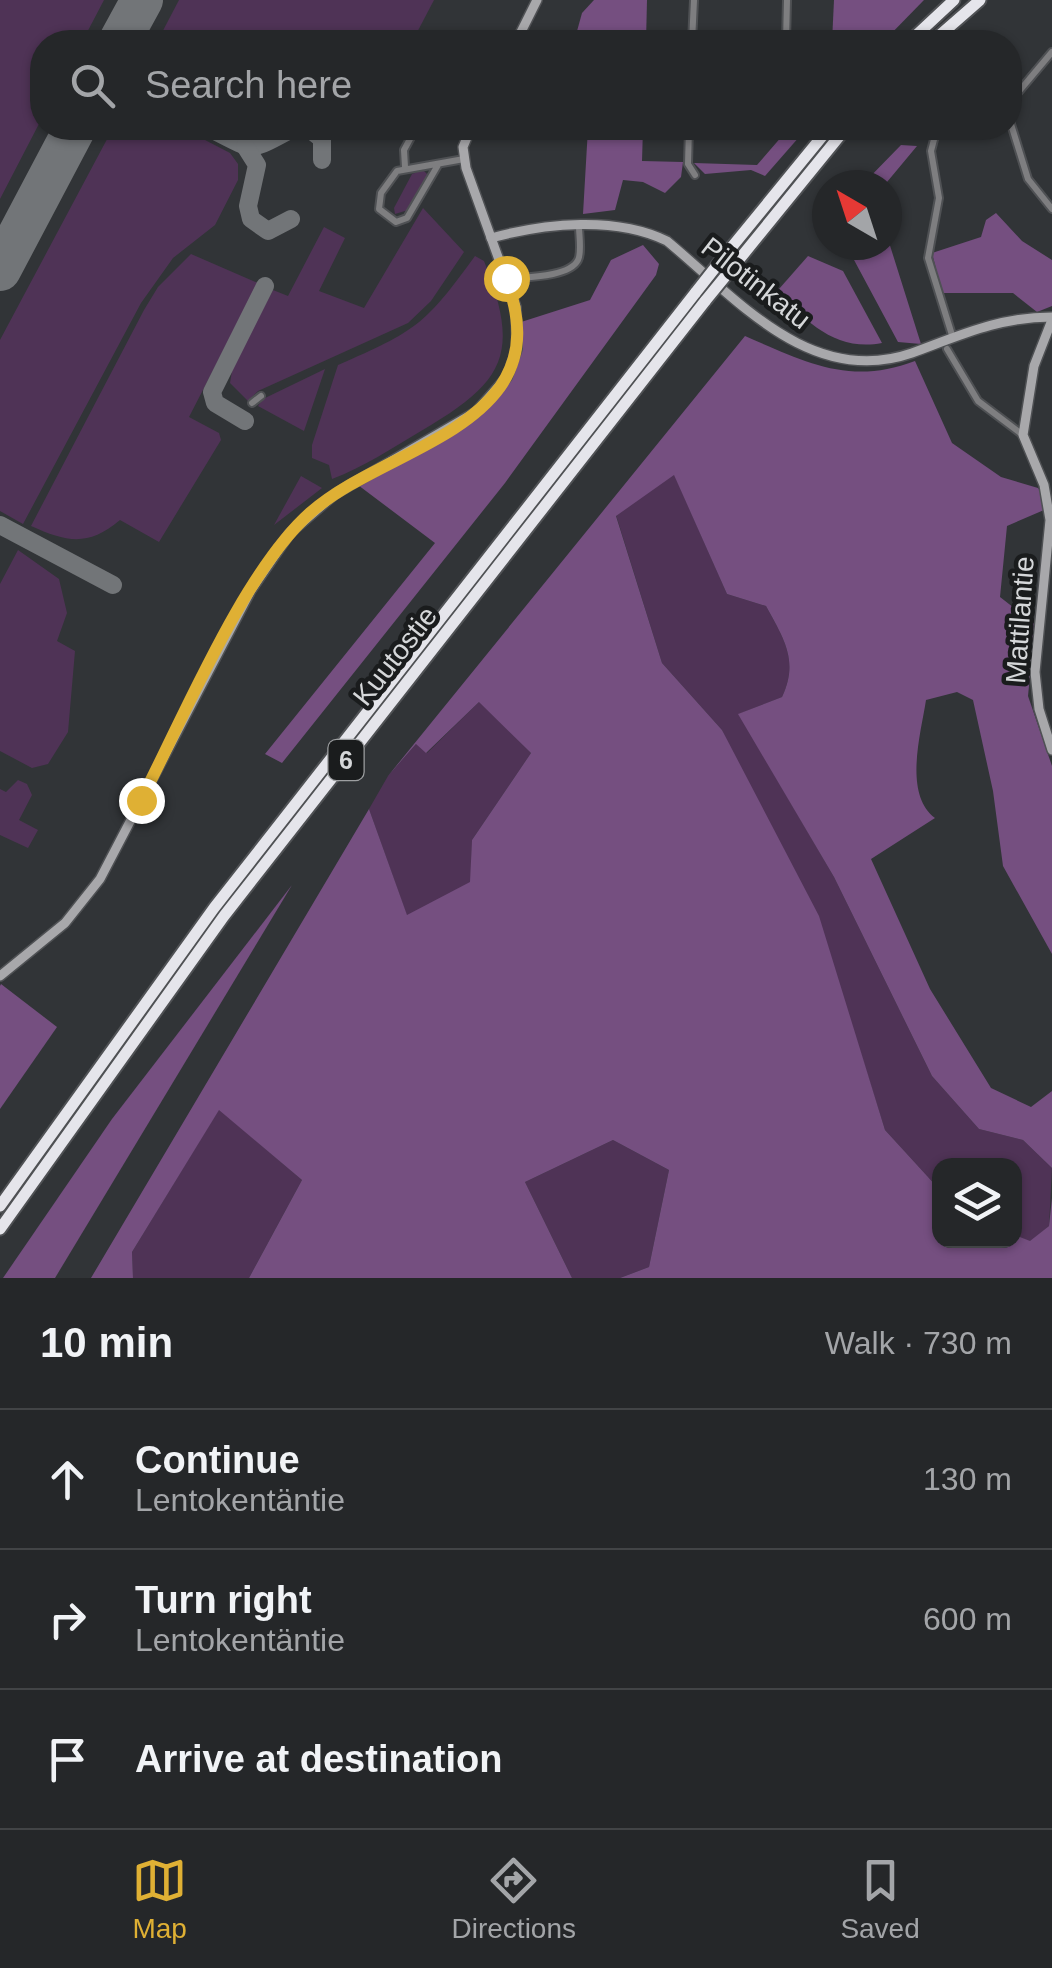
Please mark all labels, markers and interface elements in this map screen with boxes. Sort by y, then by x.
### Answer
search box [30,30,1022,140]
icon: search [65,58,120,113]
text: Search here [145,64,352,106]
north arrow [812,170,902,260]
street label: Pilotinkatu [696,231,816,335]
route start [484,256,530,302]
street label: Mattilantie [1000,555,1040,685]
street label: Kuutostie [347,600,443,712]
road number: 6 [328,740,364,780]
route end [119,778,165,824]
map controls [932,1158,1022,1248]
button: layers [932,1158,1022,1248]
text: 10 min [40,1319,173,1366]
text: Walk · 730 m [825,1325,1012,1361]
text: Continue [135,1439,300,1481]
icon: ahead [40,1452,95,1507]
text: 130 m [923,1461,1012,1497]
text: Lentokentäntie [135,1482,345,1518]
text: Turn right [135,1579,312,1621]
icon: right [40,1592,95,1647]
text: 600 m [923,1601,1012,1637]
text: Lentokentäntie [135,1622,345,1658]
icon: arrive [40,1732,95,1787]
text: Arrive at destination [135,1738,502,1780]
tab: Map [132,1853,187,1945]
tab: Directions [452,1853,576,1945]
tab: Saved [840,1853,920,1945]

